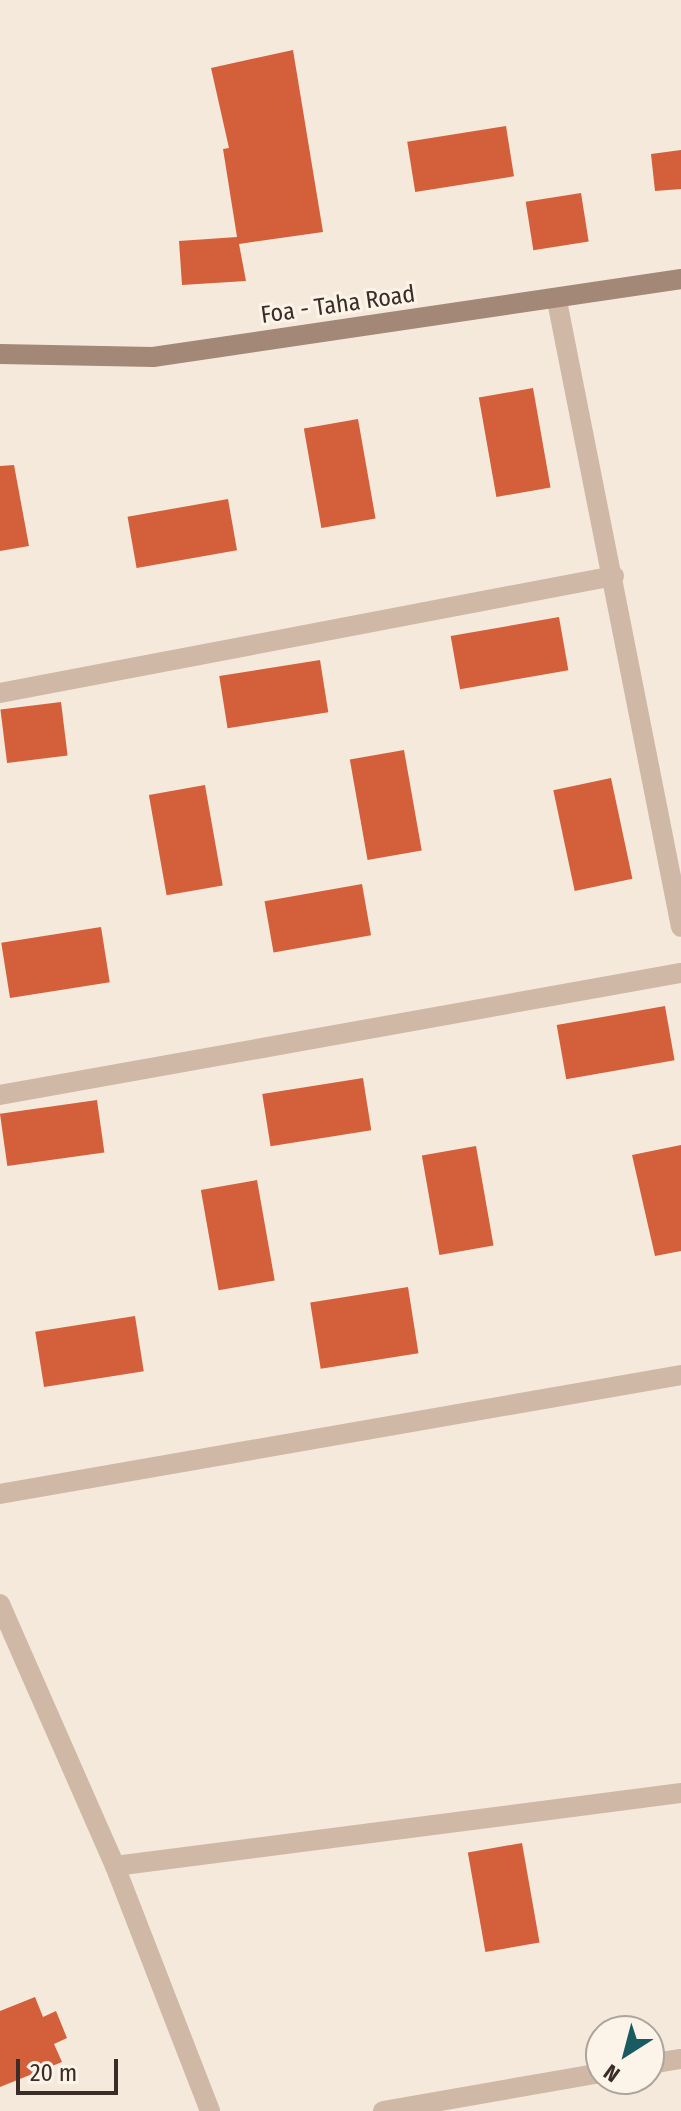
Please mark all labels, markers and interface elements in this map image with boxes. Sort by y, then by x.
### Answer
street label: Foa - Taha Road [259,280,417,330]
north arrow [585,2015,665,2095]
scale bar [20,2043,122,2093]
text: N [599,2058,625,2088]
text: 20 m [30,2059,77,2087]

